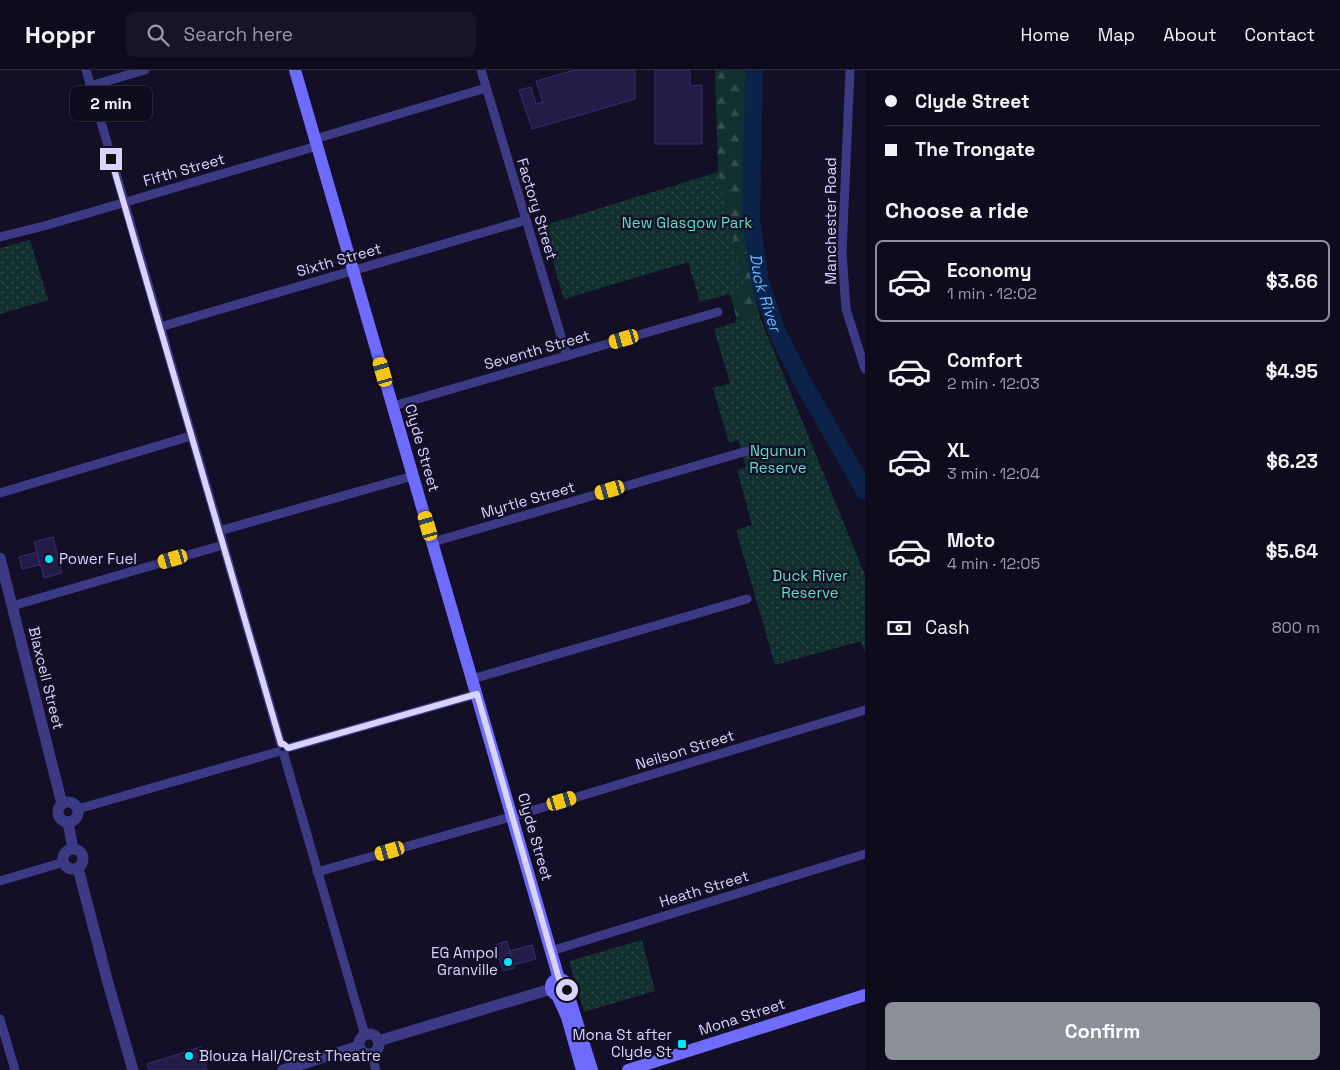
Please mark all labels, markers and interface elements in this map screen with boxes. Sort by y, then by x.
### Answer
search box [126,12,476,57]
text: Hoppr [25,19,96,50]
icon: search [144,21,172,49]
text: Search here [184,22,293,47]
text: Home [1021,23,1070,46]
text: Map [1098,23,1135,46]
text: About [1163,23,1217,46]
text: Contact [1245,23,1315,46]
callout: 2 min [70,87,152,122]
text: Clyde Street [915,89,1030,114]
text: 2 min [90,93,132,114]
text: The Trongate [915,137,1035,162]
route end [100,148,122,170]
street label: Fifth Street [141,149,227,190]
street label: Factory Street [513,156,562,262]
street label: Manchester Road [821,157,840,285]
text: Choose a ride [885,196,1029,224]
park label: New Glasgow Park [622,213,752,232]
street label: Sixth Street [294,238,384,281]
water label: Duck River [745,252,787,336]
text: Economy [947,258,1031,283]
icon: car [887,259,932,304]
text: $3.66 [1266,269,1318,294]
text: 1 min · 12:02 [947,283,1037,304]
street label: Seventh Street [482,325,592,374]
car [607,328,640,350]
text: Comfort [947,348,1023,373]
icon: car [887,349,932,394]
car [371,356,394,388]
text: $4.95 [1266,359,1318,384]
text: 2 min · 12:03 [947,373,1040,394]
street label: Clyde Street [401,402,444,494]
text: XL [947,438,970,463]
icon: car [887,439,932,484]
park label: Ngunun Reserve [749,441,807,477]
text: $6.23 [1266,449,1318,474]
text: 3 min · 12:04 [947,463,1040,484]
street label: Myrtle Street [479,477,577,522]
car [593,479,626,501]
car [416,510,439,542]
text: Moto [947,528,995,553]
icon: car [887,529,932,574]
text: $5.64 [1266,539,1318,564]
car [156,548,189,570]
place label: Power Fuel [59,549,137,568]
marker: Power Fuel [43,553,55,565]
text: 4 min · 12:05 [947,553,1040,574]
park label: Duck River Reserve [772,566,848,602]
icon: cash [885,614,913,642]
text: Cash [925,615,970,640]
text: 800 m [1272,617,1320,638]
street label: Blaxcell Street [25,624,68,731]
street label: Neilson Street [633,725,737,774]
car [545,789,578,813]
street label: Clyde Street [514,791,557,883]
car [373,840,406,862]
street label: Heath Street [657,866,751,911]
place label: EG Ampol Granville [431,943,498,979]
marker: EG Ampol Granville [502,956,514,968]
route start [556,979,578,1001]
street label: Mona Street [696,994,788,1039]
button: Confirm [885,1002,1320,1060]
place label: Mona St after Clyde St [572,1025,672,1061]
marker: Mona St after Clyde St [676,1038,688,1050]
place label: Blouza Hall/Crest Theatre [199,1046,381,1065]
marker: Blouza Hall/Crest Theatre [183,1050,195,1062]

